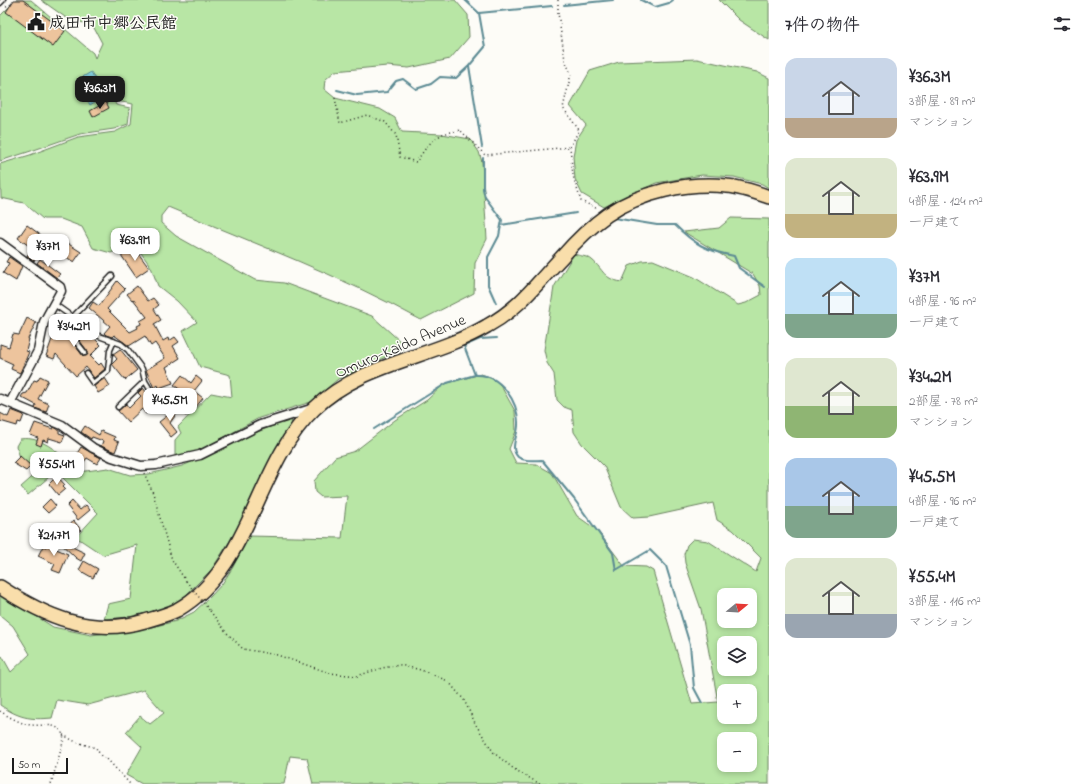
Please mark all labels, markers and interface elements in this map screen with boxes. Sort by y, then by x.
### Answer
public building icon: 成田市中郷公民館 [26,12,46,32]
place label: 成田市中郷公民館 [49,12,177,36]
text: 7件の物件 [785,13,860,38]
icon: filters [1051,13,1073,35]
text: ¥36.3M [909,65,951,90]
icon: home [817,74,865,122]
pin: ¥36.3M [67,76,133,110]
text: ¥36.3M [84,79,116,98]
text: 3部屋 · 89 m² [909,92,976,111]
text: マンション [909,113,973,132]
text: ¥63.9M [909,165,949,190]
icon: home [817,174,865,222]
text: 4部屋 · 124 m² [909,192,983,211]
text: 一戸建て [909,213,961,232]
pin: ¥63.9M [102,228,168,262]
text: ¥63.9M [120,231,150,250]
pin: ¥37M [24,234,72,268]
text: ¥37M [36,237,60,256]
text: ¥37M [909,265,940,290]
icon: home [817,274,865,322]
text: 4部屋 · 96 m² [909,292,976,311]
street label: Omuro-Kaido Avenue [332,308,471,385]
text: 一戸建て [909,313,961,332]
pin: ¥34.2M [41,314,107,348]
text: ¥34.2M [58,317,90,336]
text: ¥34.2M [909,365,952,390]
icon: home [817,374,865,422]
pin: ¥45.5M [137,388,203,422]
text: ¥45.5M [152,391,188,410]
text: 2部屋 · 78 m² [909,392,978,411]
text: マンション [909,413,973,432]
pin: ¥55.4M [24,452,90,486]
text: ¥55.4M [39,455,75,474]
text: ¥45.5M [909,465,956,490]
icon: home [817,474,865,522]
text: 4部屋 · 96 m² [909,492,976,511]
text: 一戸建て [909,513,961,532]
pin: ¥21.7M [21,523,87,557]
text: ¥21.7M [38,526,70,545]
text: ¥55.4M [909,565,956,590]
icon: home [817,574,865,622]
north arrow [717,588,757,628]
map controls [717,588,757,772]
text: 3部屋 · 116 m² [909,592,981,611]
text: マンション [909,613,973,632]
button: layers [717,636,757,676]
button: + [717,684,757,724]
button: − [717,732,757,772]
scale bar [12,756,68,775]
text: 50 m [18,757,40,773]

